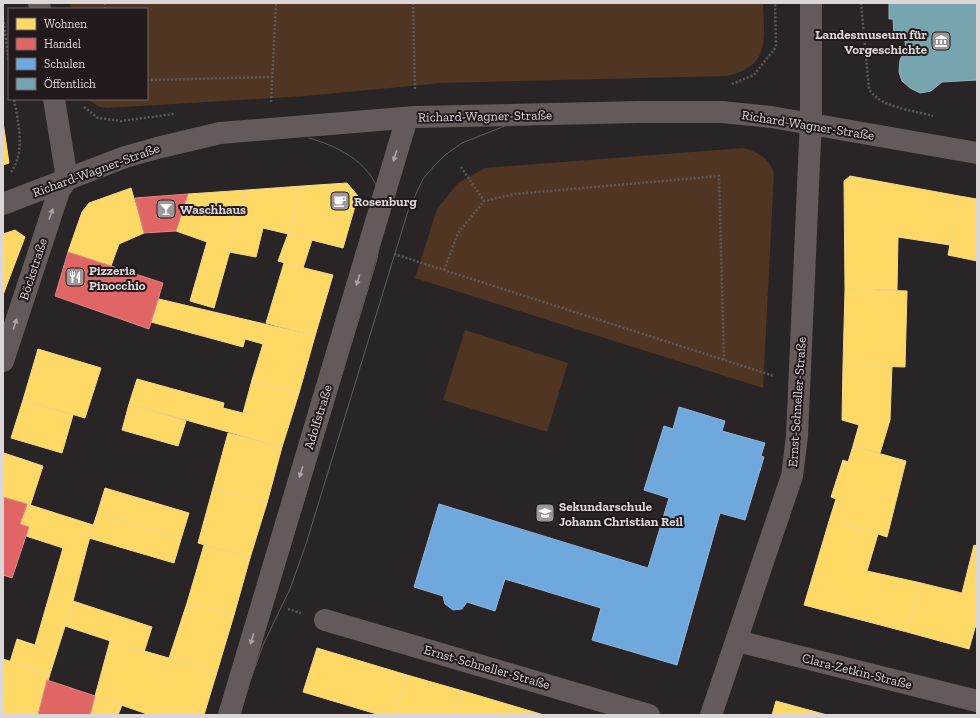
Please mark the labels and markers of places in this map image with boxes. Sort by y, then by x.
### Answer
place label: Landesmuseum für Vorgeschichte [815,27,928,57]
museum icon: Landesmuseum für Vorgeschichte [930,30,952,52]
cafe icon: Rosenburg [329,190,351,212]
place label: Rosenburg [354,194,417,209]
bar icon: Waschhaus [155,198,177,220]
place label: Waschhaus [180,202,246,217]
place label: Pizzeria Pinocchio [89,263,146,293]
restaurant icon: Pizzeria Pinocchio [64,266,86,288]
place label: Sekundarschule Johann Christian Reil [559,499,683,529]
school or university icon: Sekundarschule Johann Christian Reil [534,502,556,524]

